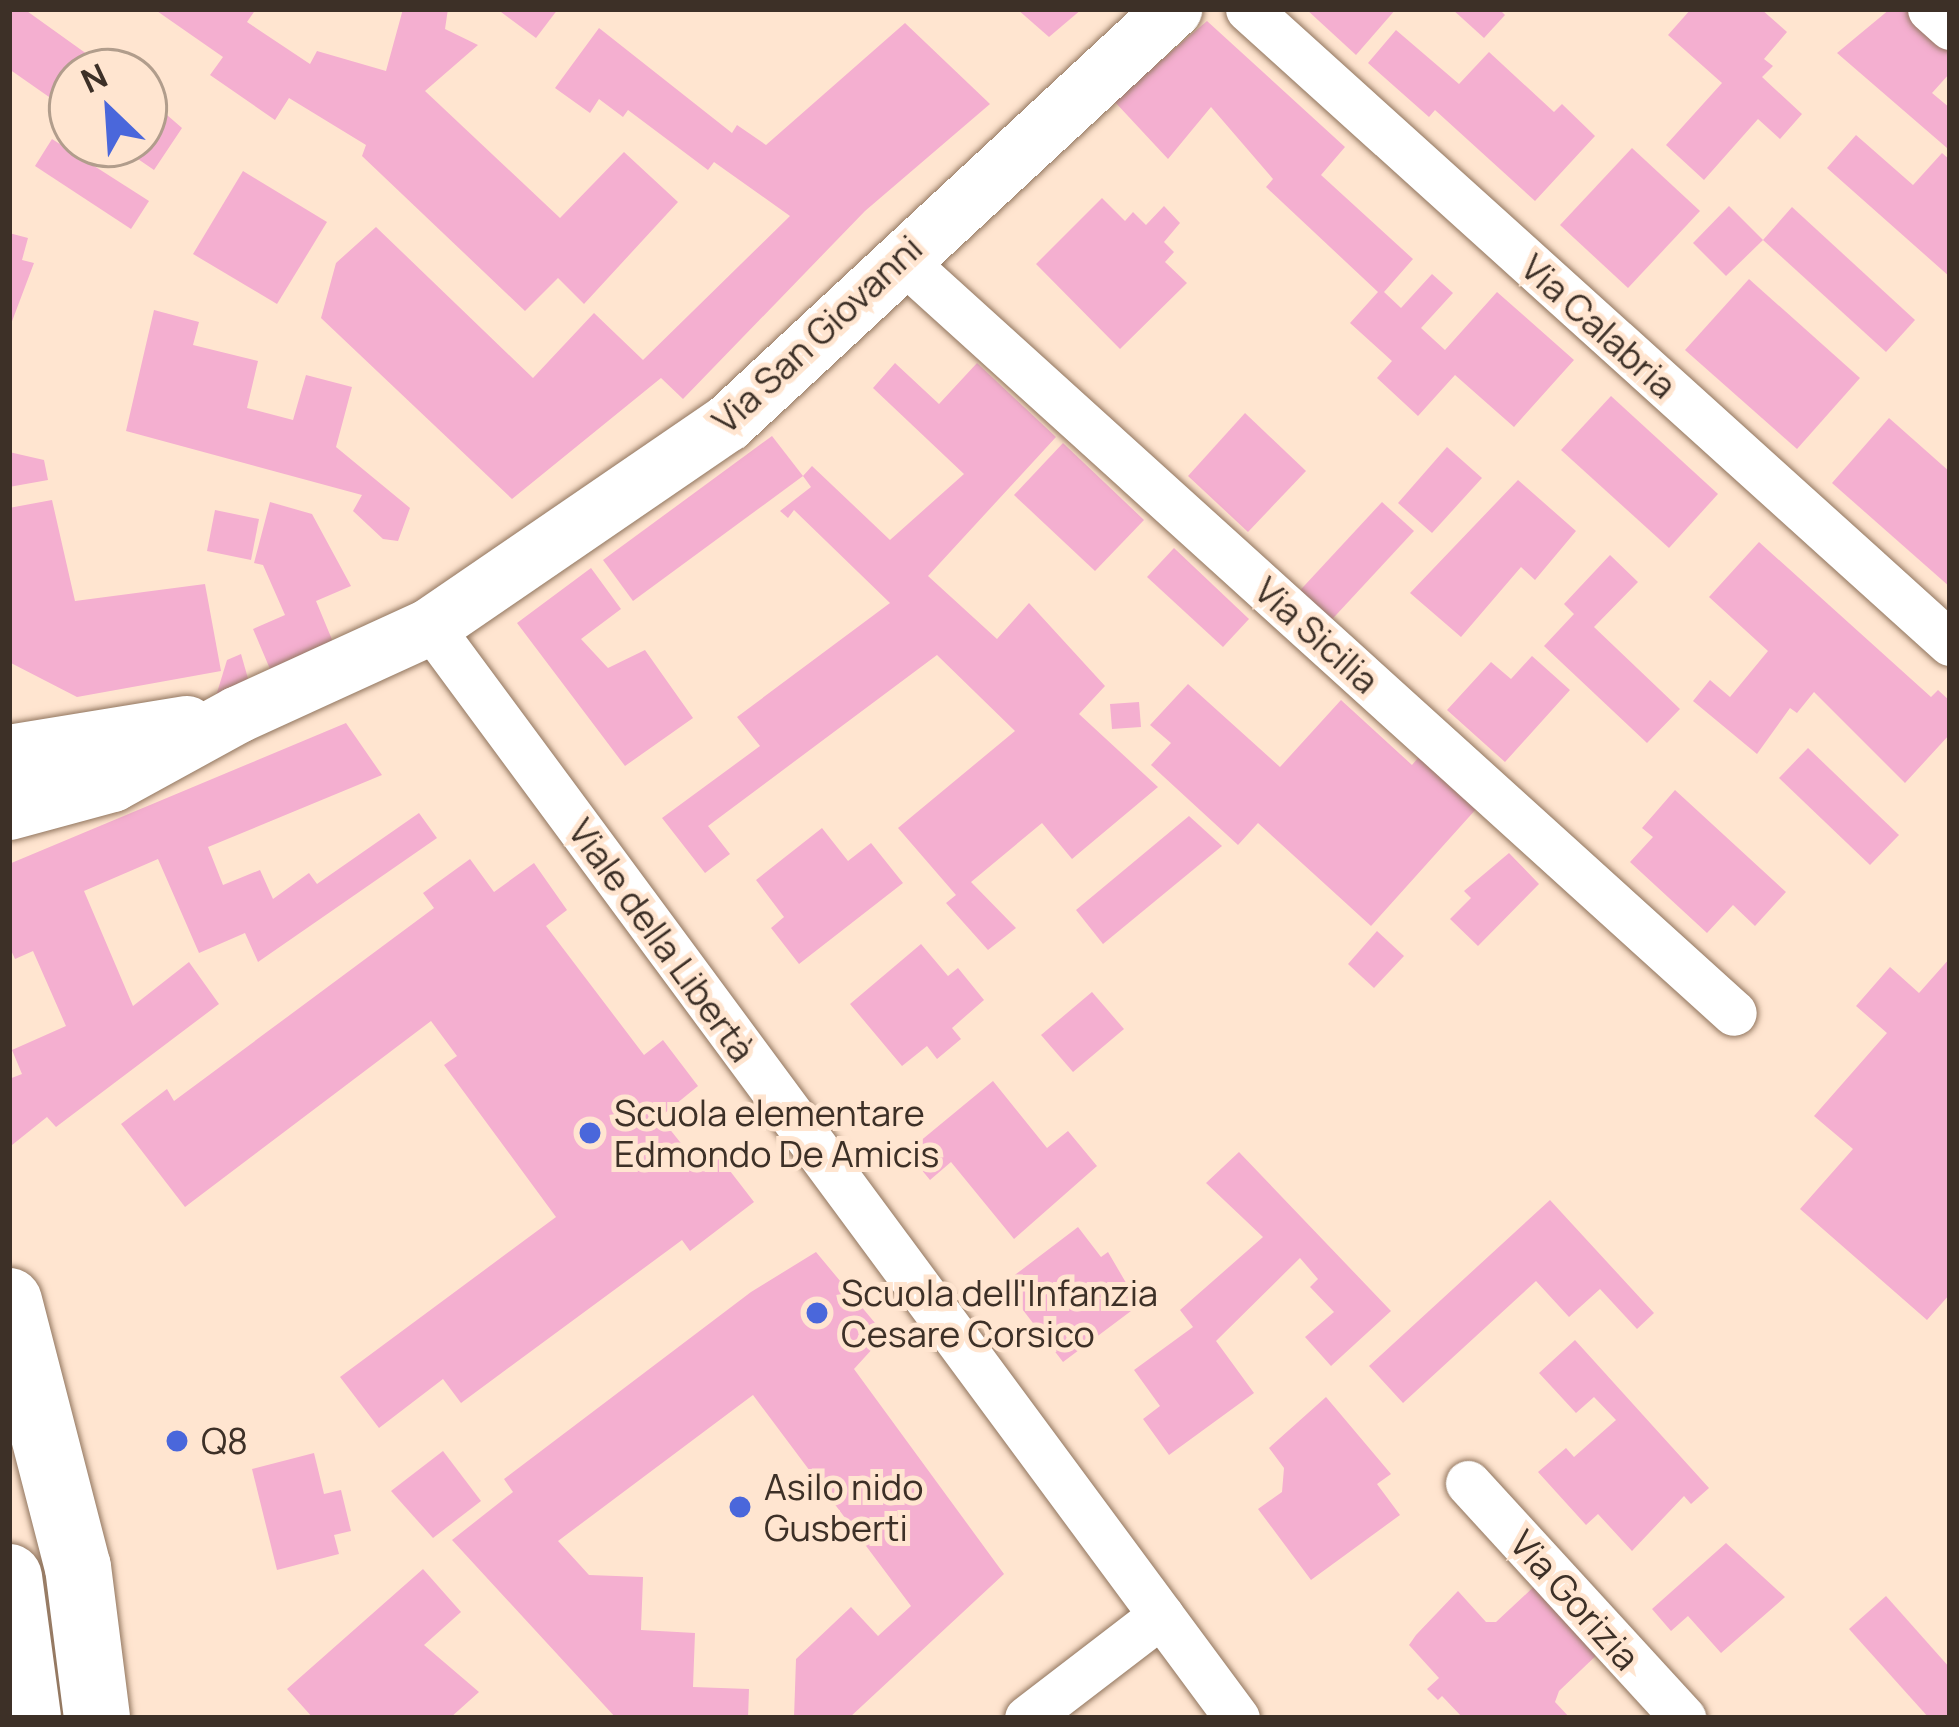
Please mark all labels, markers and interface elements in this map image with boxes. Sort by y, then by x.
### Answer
north arrow [48,48,168,168]
text: N [74,52,114,103]
street label: Via San Giovanni [703,226,931,442]
street label: Via Calabria [1513,245,1685,407]
street label: Via Sicilia [1246,568,1388,702]
street label: Viale della Libertà [560,810,764,1070]
place label: Scuola elementare Edmondo De Amicis [614,1090,939,1175]
marker: Scuola elementare Edmondo De Amicis [577,1120,603,1146]
place label: Scuola dell'Infanzia Cesare Corsico [841,1270,1158,1355]
marker: Scuola dell'Infanzia Cesare Corsico [804,1300,830,1326]
place label: Q8 [201,1419,248,1463]
marker: Q8 [164,1428,190,1454]
place label: Asilo nido Gusberti [764,1464,923,1549]
marker: Asilo nido Gusberti [727,1494,753,1520]
street label: Via Gorizia [1501,1522,1649,1678]

